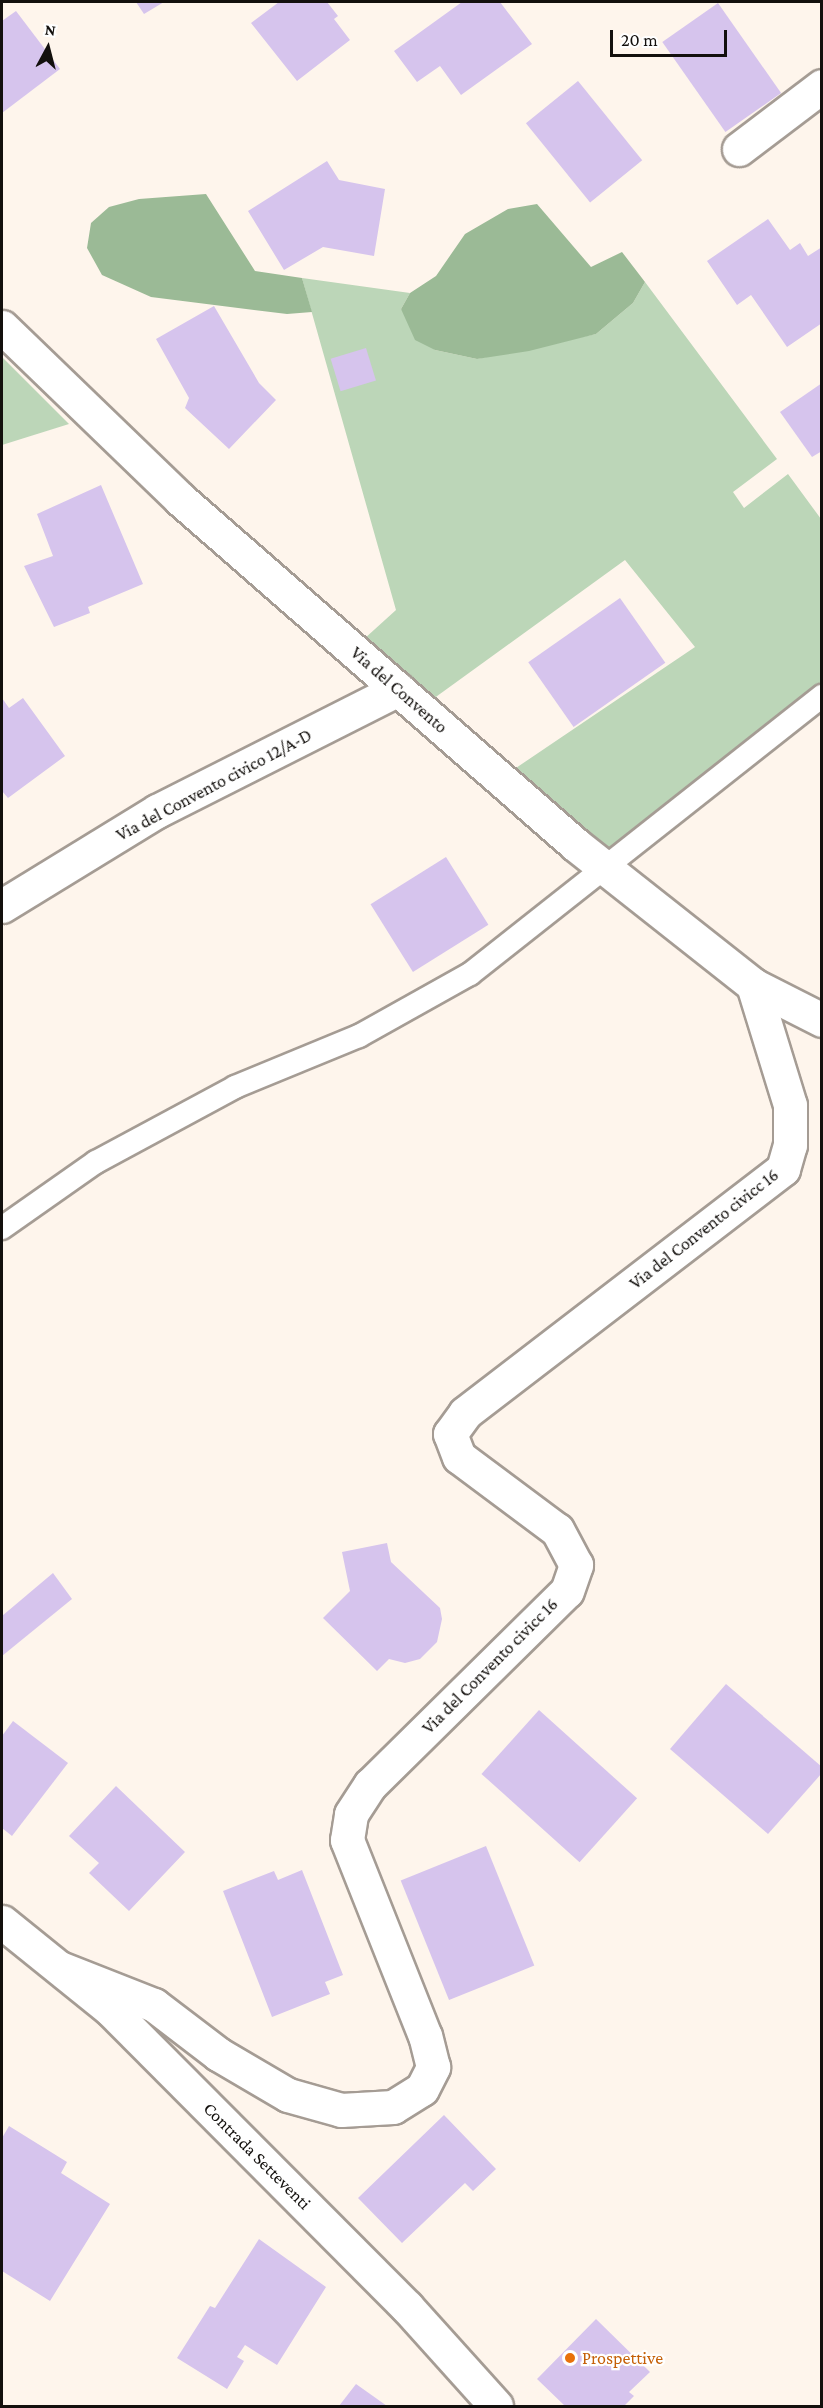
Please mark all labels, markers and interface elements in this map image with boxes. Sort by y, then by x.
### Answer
north arrow [18,18,78,78]
scale bar [613,18,730,56]
text: N [44,21,57,39]
text: 20 m [621,30,658,50]
street label: Via del Convento [346,642,452,738]
street label: Via del Convento civico 12/A-D [112,724,316,846]
street label: Via del Convento civicc 16 [625,1164,783,1294]
street label: Via del Convento civicc 16 [418,1594,562,1738]
street label: Contrada Setteventi [199,2098,315,2214]
place label: Prospettive [582,2347,663,2369]
marker: Prospettive [563,2351,577,2365]

